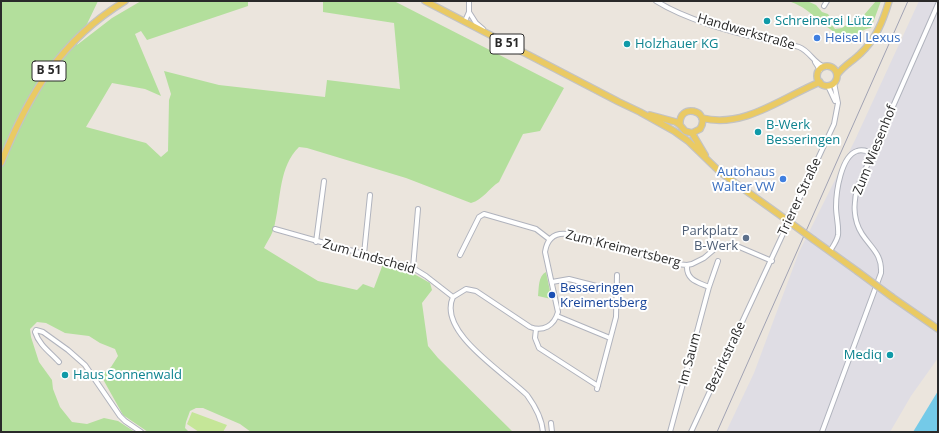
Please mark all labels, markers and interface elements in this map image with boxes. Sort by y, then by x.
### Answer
street label: Handwerkstraße [695,11,797,53]
place label: Schreinerei Lütz [775,13,872,29]
marker: Schreinerei Lütz [762,16,772,26]
place label: Heisel Lexus [825,30,900,46]
marker: Heisel Lexus [812,33,822,43]
road number: B 51 [490,34,524,54]
place label: Holzhauer KG [635,36,718,52]
marker: Holzhauer KG [622,39,632,49]
road number: B 51 [32,61,66,81]
street label: Zum Wiesenhof [850,103,900,197]
place label: B-Werk Besseringen [766,117,840,148]
marker: B-Werk Besseringen [753,127,763,137]
street label: Trierer Straße [775,156,825,238]
place label: Autohaus Walter VW [712,164,775,195]
marker: Autohaus Walter VW [778,174,788,184]
place label: Parkplatz B-Werk [682,223,738,254]
street label: Zum Kreimertsberg [564,227,682,271]
marker: Parkplatz B-Werk [741,233,751,243]
street label: Zum Lindscheid [321,236,417,278]
place label: Besseringen Kreimertsberg [560,280,647,311]
marker: Besseringen Kreimertsberg [547,290,557,300]
street label: Bezirkstraße [703,319,749,395]
street label: Im Saum [676,331,704,387]
place label: Mediq [844,347,882,363]
marker: Mediq [885,350,895,360]
place label: Haus Sonnenwald [73,367,182,383]
marker: Haus Sonnenwald [60,370,70,380]

